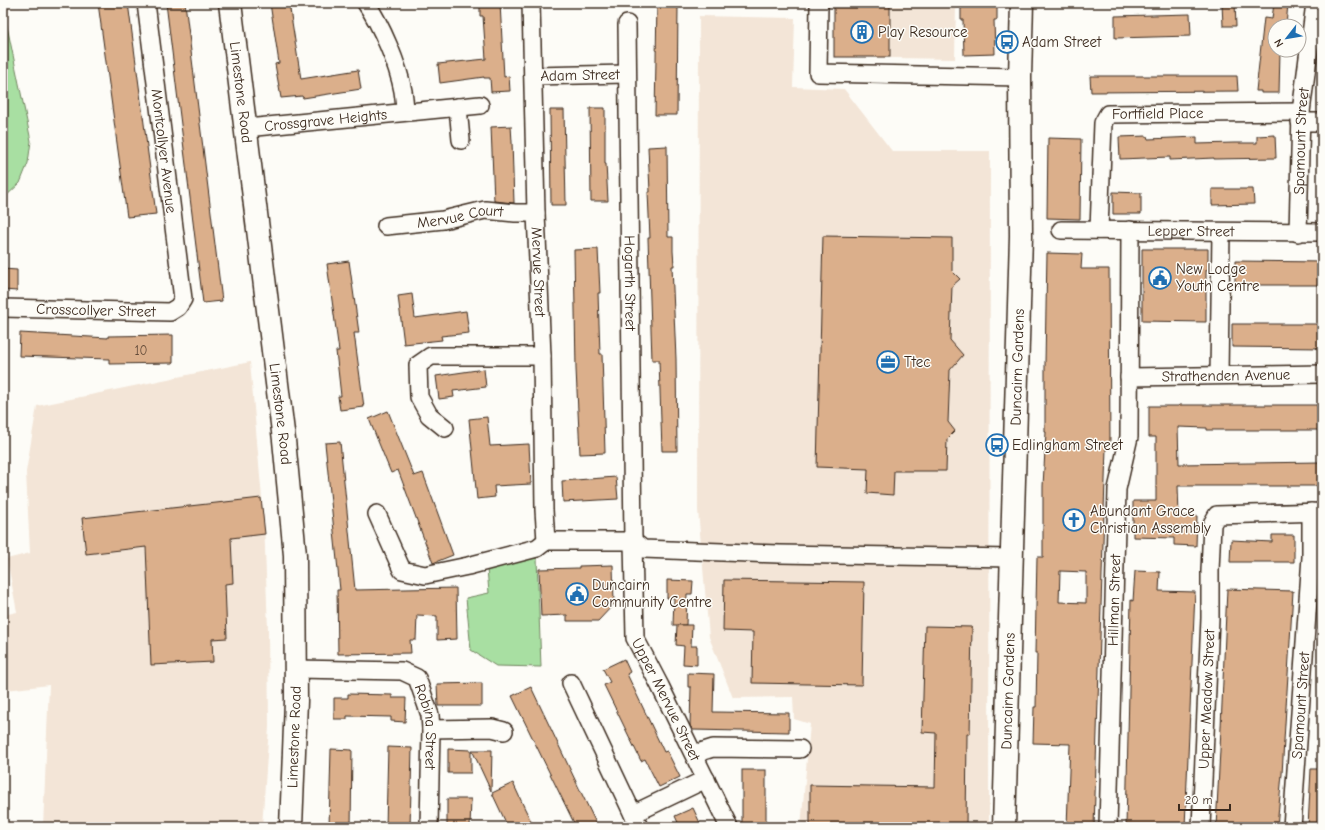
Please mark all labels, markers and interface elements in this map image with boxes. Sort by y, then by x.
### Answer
north arrow [1267,18,1307,58]
building icon: Play Resource [849,19,875,45]
place label: Play Resource [878,23,968,41]
bus stop icon: Adam Street [994,29,1020,55]
place label: Adam Street [1022,33,1102,51]
text: N [1271,36,1286,49]
street label: Limestone Road [226,41,256,144]
street label: Adam Street [540,65,621,85]
street label: Spamount Street [1290,86,1313,195]
street label: Montcollyer Avenue [147,88,181,215]
street label: Fortfield Place [1112,104,1204,123]
street label: Crossgrave Heights [263,105,388,135]
street label: Mervue Court [416,201,505,232]
street label: Lepper Street [1148,222,1235,240]
street label: Mervue Street [528,226,549,318]
street label: Hogarth Street [620,235,640,331]
place label: New Lodge Youth Centre [1176,260,1260,295]
public building icon: New Lodge Youth Centre [1147,265,1173,291]
street label: Crosscollyer Street [36,300,157,321]
street label: Duncairn Gardens [1007,308,1028,426]
house number: 10 [134,343,148,358]
office icon: Ttec [875,349,901,375]
place label: Ttec [904,353,930,371]
street label: Limestone Road [266,362,295,465]
street label: Strathenden Avenue [1162,365,1291,385]
bus stop icon: Edlingham Street [984,432,1010,458]
place label: Edlingham Street [1012,436,1123,454]
place label: Abundant Grace Christian Assembly [1090,502,1211,537]
church icon: Abundant Grace Christian Assembly [1061,507,1087,533]
street label: Hillman Street [1104,553,1124,646]
place label: Duncairn Community Centre [592,576,712,611]
public building icon: Duncairn Community Centre [564,581,590,607]
street label: Upper Meadow Street [1195,628,1219,769]
street label: Duncairn Gardens [997,632,1019,750]
street label: Upper Mervue Street [628,635,705,765]
street label: Spamount Street [1288,650,1313,759]
street label: Robina Street [411,682,440,770]
street label: Limestone Road [283,686,305,788]
scale bar [1179,786,1230,812]
text: 20 m [1185,793,1213,807]

